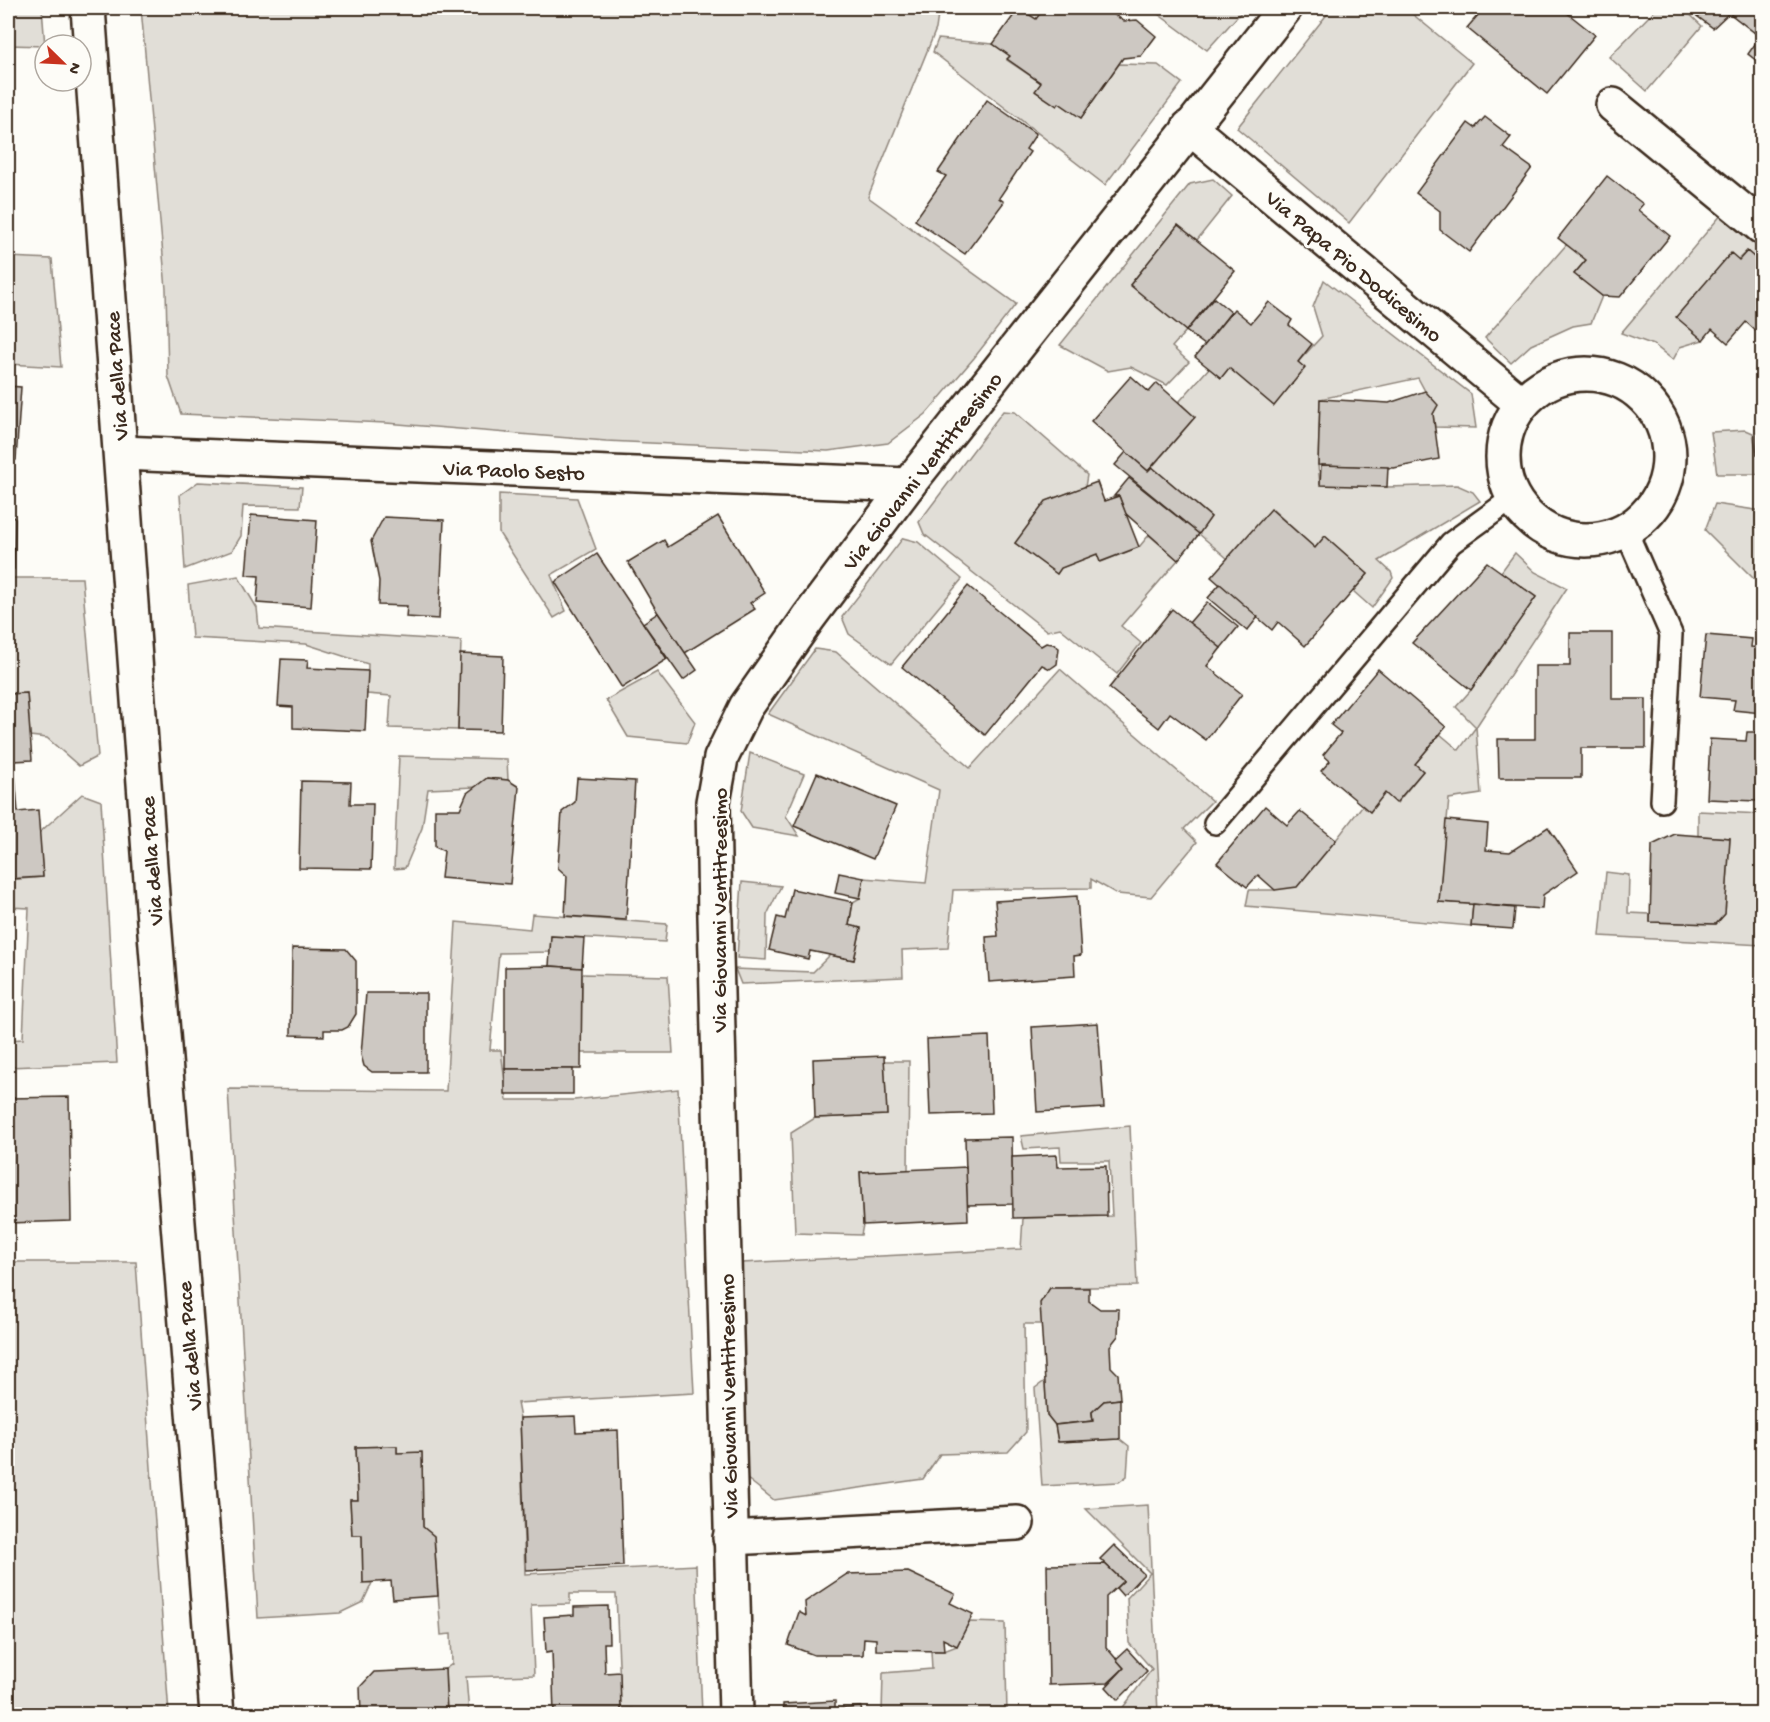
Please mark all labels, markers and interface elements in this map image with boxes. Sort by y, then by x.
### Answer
north arrow [33,33,93,93]
text: N [62,59,84,77]
street label: Via Papa Pio Dodicesimo [1258,186,1446,350]
street label: Via della Pace [101,310,137,442]
street label: Via Giovanni Ventitreesimo [838,368,1010,578]
street label: Via Paolo Sesto [442,457,585,488]
street label: Via Giovanni Ventitreesimo [709,788,735,1033]
street label: Via della Pace [136,795,172,927]
street label: Via Giovanni Ventitreesimo [716,1273,746,1519]
street label: Via della Pace [173,1280,211,1412]

